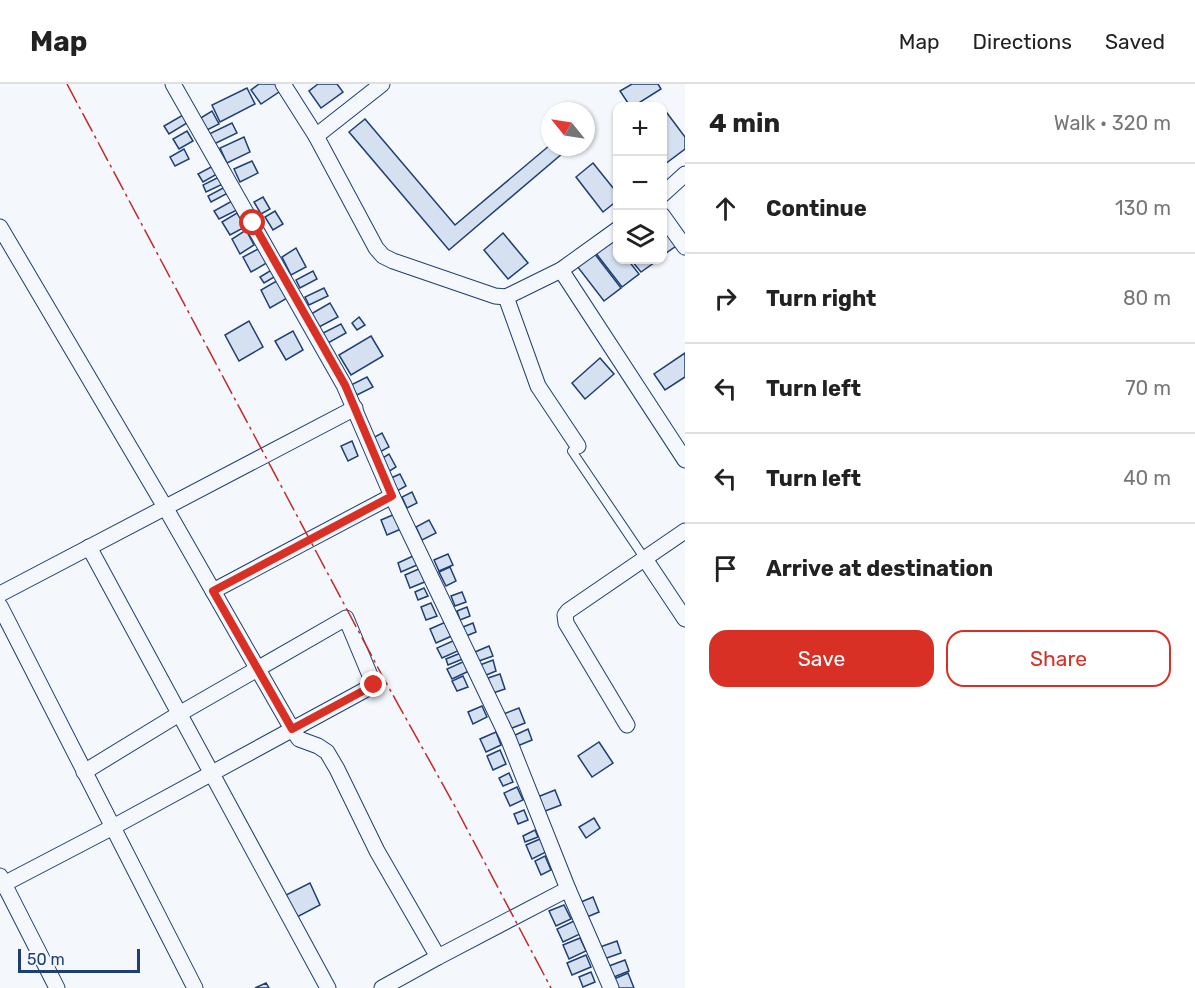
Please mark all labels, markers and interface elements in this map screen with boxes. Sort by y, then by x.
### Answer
text: Map [30,25,87,58]
text: Map [899,29,940,54]
text: Directions [973,29,1072,54]
text: Saved [1105,29,1165,54]
north arrow [541,102,595,156]
map controls [613,102,667,264]
button: + [613,102,667,156]
text: 4 min [709,108,780,139]
text: Walk · 320 m [1054,111,1171,135]
button: − [613,156,667,210]
icon: ahead [709,192,742,225]
text: Continue [766,195,867,222]
text: 130 m [1115,196,1171,220]
route start [239,209,265,235]
button: layers [613,210,667,264]
icon: right [709,282,742,315]
text: Turn right [766,285,876,312]
text: 80 m [1123,286,1171,310]
icon: left [709,372,742,405]
text: Turn left [766,375,861,402]
text: 70 m [1125,376,1171,400]
icon: left [709,462,742,495]
text: Turn left [766,465,861,492]
text: 40 m [1123,466,1171,490]
icon: arrive [709,552,742,585]
text: Arrive at destination [766,555,993,582]
button: Save [709,630,934,687]
button: Share [946,630,1171,687]
route end [360,671,386,697]
scale bar [18,946,140,974]
text: 50 m [27,950,65,969]

